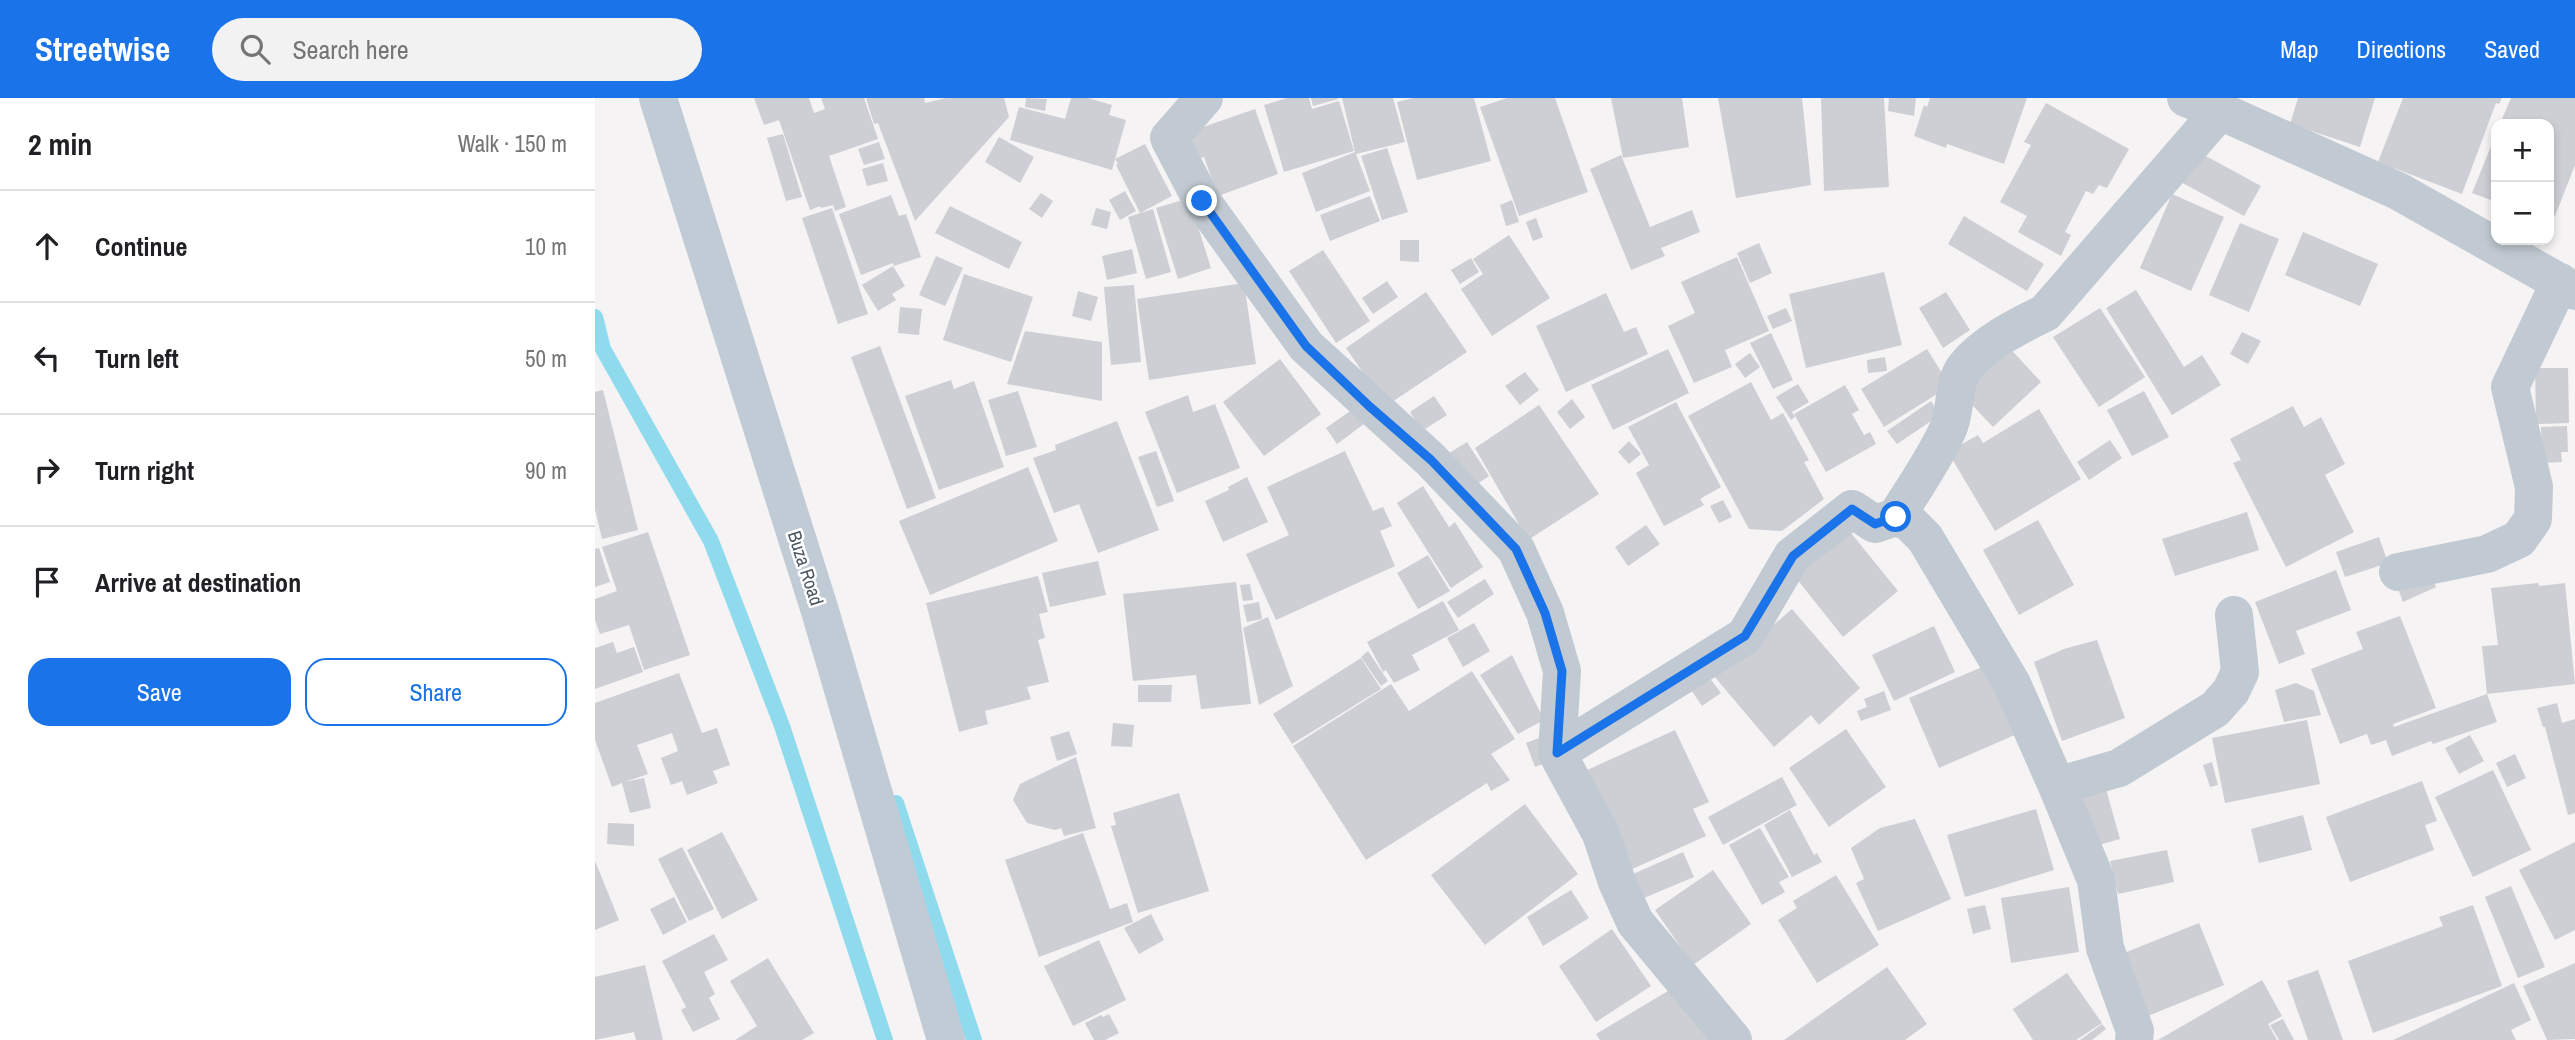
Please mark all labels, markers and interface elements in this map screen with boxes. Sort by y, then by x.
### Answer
search box [212,18,702,81]
text: Streetwise [35,27,170,71]
icon: search [236,30,274,68]
text: Search here [292,32,409,67]
text: Map [2280,33,2318,65]
text: Directions [2356,33,2446,65]
text: Saved [2484,33,2540,65]
map controls [2491,119,2554,245]
button: + [2491,119,2554,182]
text: 2 min [28,124,92,164]
text: Walk · 150 m [458,128,567,159]
button: − [2491,182,2554,245]
route end [1186,185,1217,216]
icon: ahead [28,227,66,265]
text: Continue [95,229,187,264]
text: 10 m [525,231,567,262]
icon: left [28,339,66,377]
text: Turn left [95,341,179,376]
text: 50 m [525,343,567,374]
icon: right [28,451,66,489]
text: Turn right [95,453,194,488]
text: 90 m [525,455,567,486]
route start [1880,501,1911,532]
street label: Buza Road [782,527,830,609]
icon: arrive [28,563,66,601]
text: Arrive at destination [95,565,301,600]
button: Save [28,658,291,726]
button: Share [305,658,567,726]

